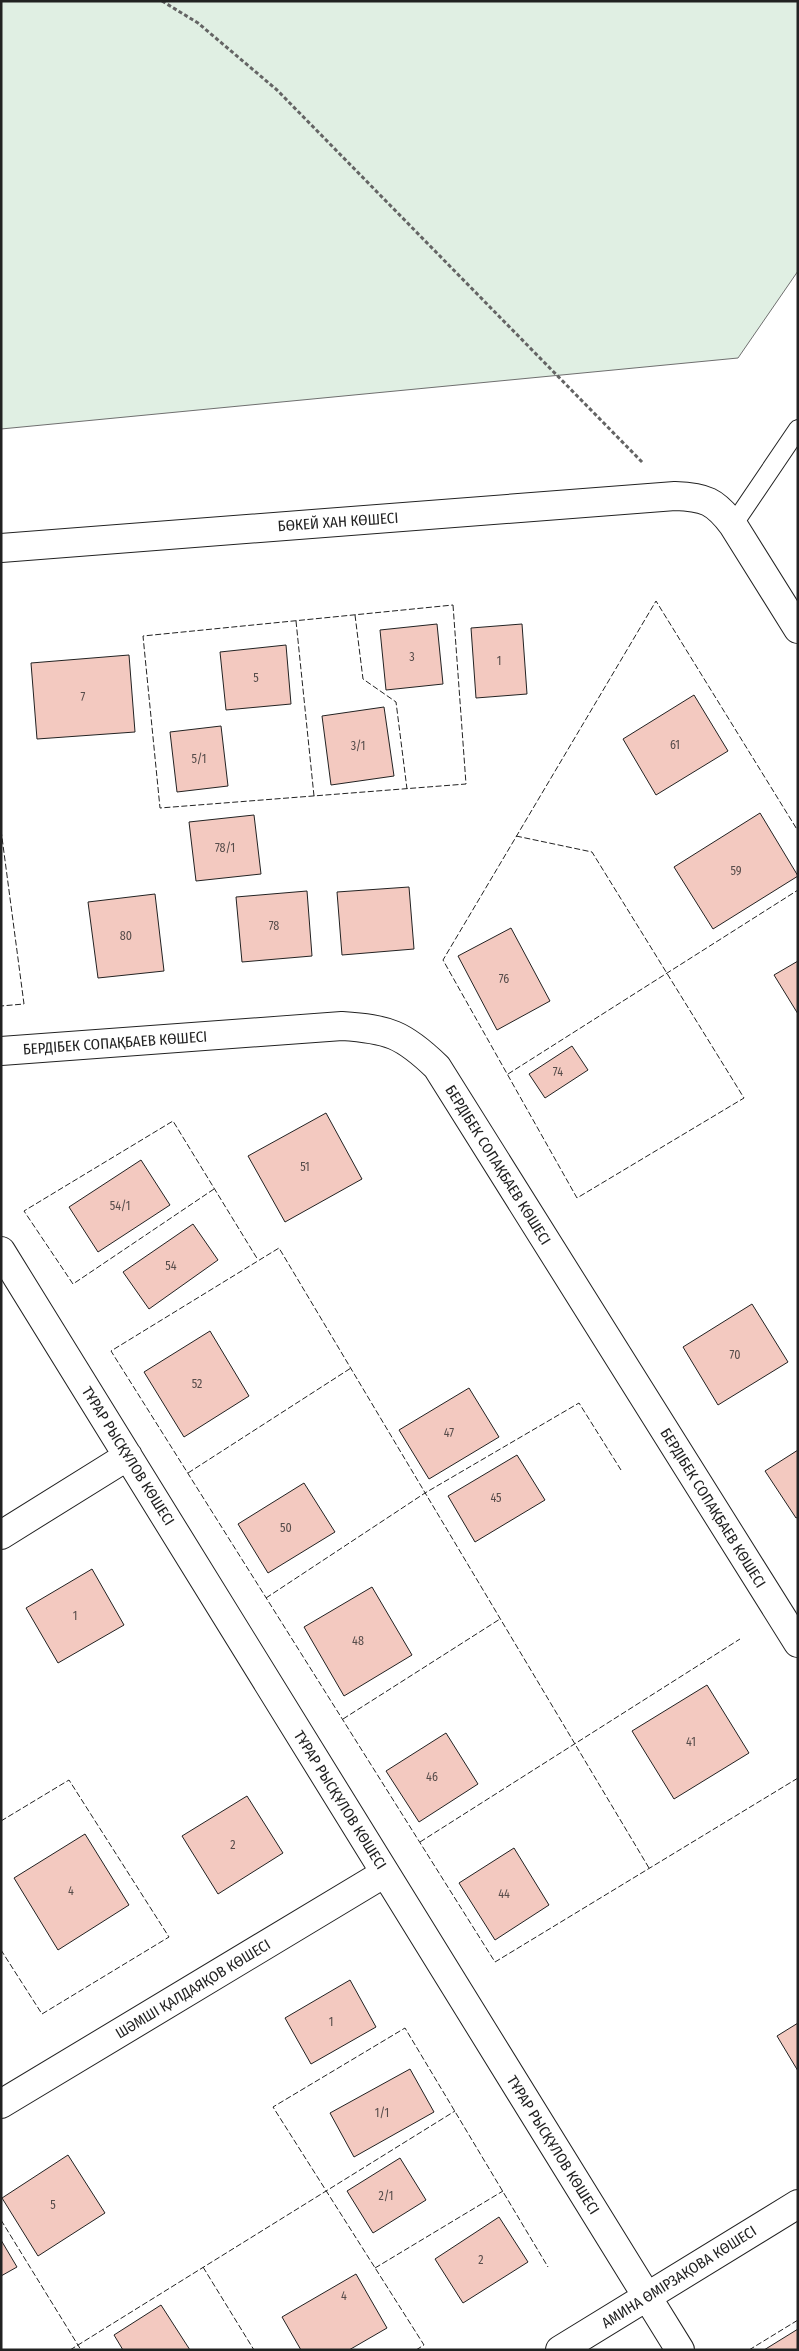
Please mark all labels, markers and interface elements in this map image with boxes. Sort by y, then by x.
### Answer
street label: БӨКЕЙ ХАН КӨШЕСІ [277,509,399,535]
house number: 3 [409,650,415,664]
house number: 1 [497,654,501,668]
house number: 5 [253,671,259,685]
house number: 7 [81,690,86,704]
house number: 61 [670,738,680,752]
house number: 3/1 [351,739,365,753]
house number: 5/1 [192,752,206,766]
house number: 78/1 [215,841,235,855]
house number: 59 [730,864,742,878]
house number: 78 [269,919,279,933]
house number: 80 [120,929,132,943]
house number: 76 [499,972,509,986]
street label: БЕРДІБЕК СОПАҚБАЕВ КӨШЕСІ [22,1028,208,1058]
house number: 74 [553,1065,563,1079]
street label: БЕРДІБЕК СОПАҚБАЕВ КӨШЕСІ [441,1082,555,1248]
house number: 51 [300,1160,310,1174]
house number: 54/1 [110,1199,130,1213]
house number: 54 [165,1259,177,1273]
house number: 70 [730,1348,740,1362]
house number: 52 [192,1377,202,1391]
street label: ТҰРАР РЫСҚҰЛОВ КӨШЕСІ [78,1383,178,1529]
street label: БЕРДІБЕК СОПАҚБАЕВ КӨШЕСІ [656,1425,770,1591]
house number: 47 [444,1426,454,1440]
house number: 45 [490,1491,502,1505]
house number: 50 [280,1521,292,1535]
house number: 1 [73,1609,77,1623]
house number: 48 [352,1634,364,1648]
street label: ТҰРАР РЫСҚҰЛОВ КӨШЕСІ [290,1727,390,1873]
house number: 41 [686,1735,696,1749]
house number: 46 [426,1770,438,1784]
house number: 2 [230,1838,236,1852]
house number: 4 [68,1884,74,1898]
house number: 44 [498,1887,510,1901]
street label: ШӘМШІ ҚАЛДАЯҚОВ КӨШЕСІ [112,1936,274,2042]
house number: 1 [329,2015,333,2029]
street label: ТҰРАР РЫСҚҰЛОВ КӨШЕСІ [503,2072,603,2218]
house number: 1/1 [375,2106,389,2120]
house number: 2/1 [379,2189,393,2203]
house number: 5 [50,2198,56,2212]
street label: АМИНА ӨМІРЗАҚОВА КӨШЕСІ [598,2222,760,2332]
house number: 2 [478,2253,484,2267]
house number: 4 [341,2289,347,2303]

